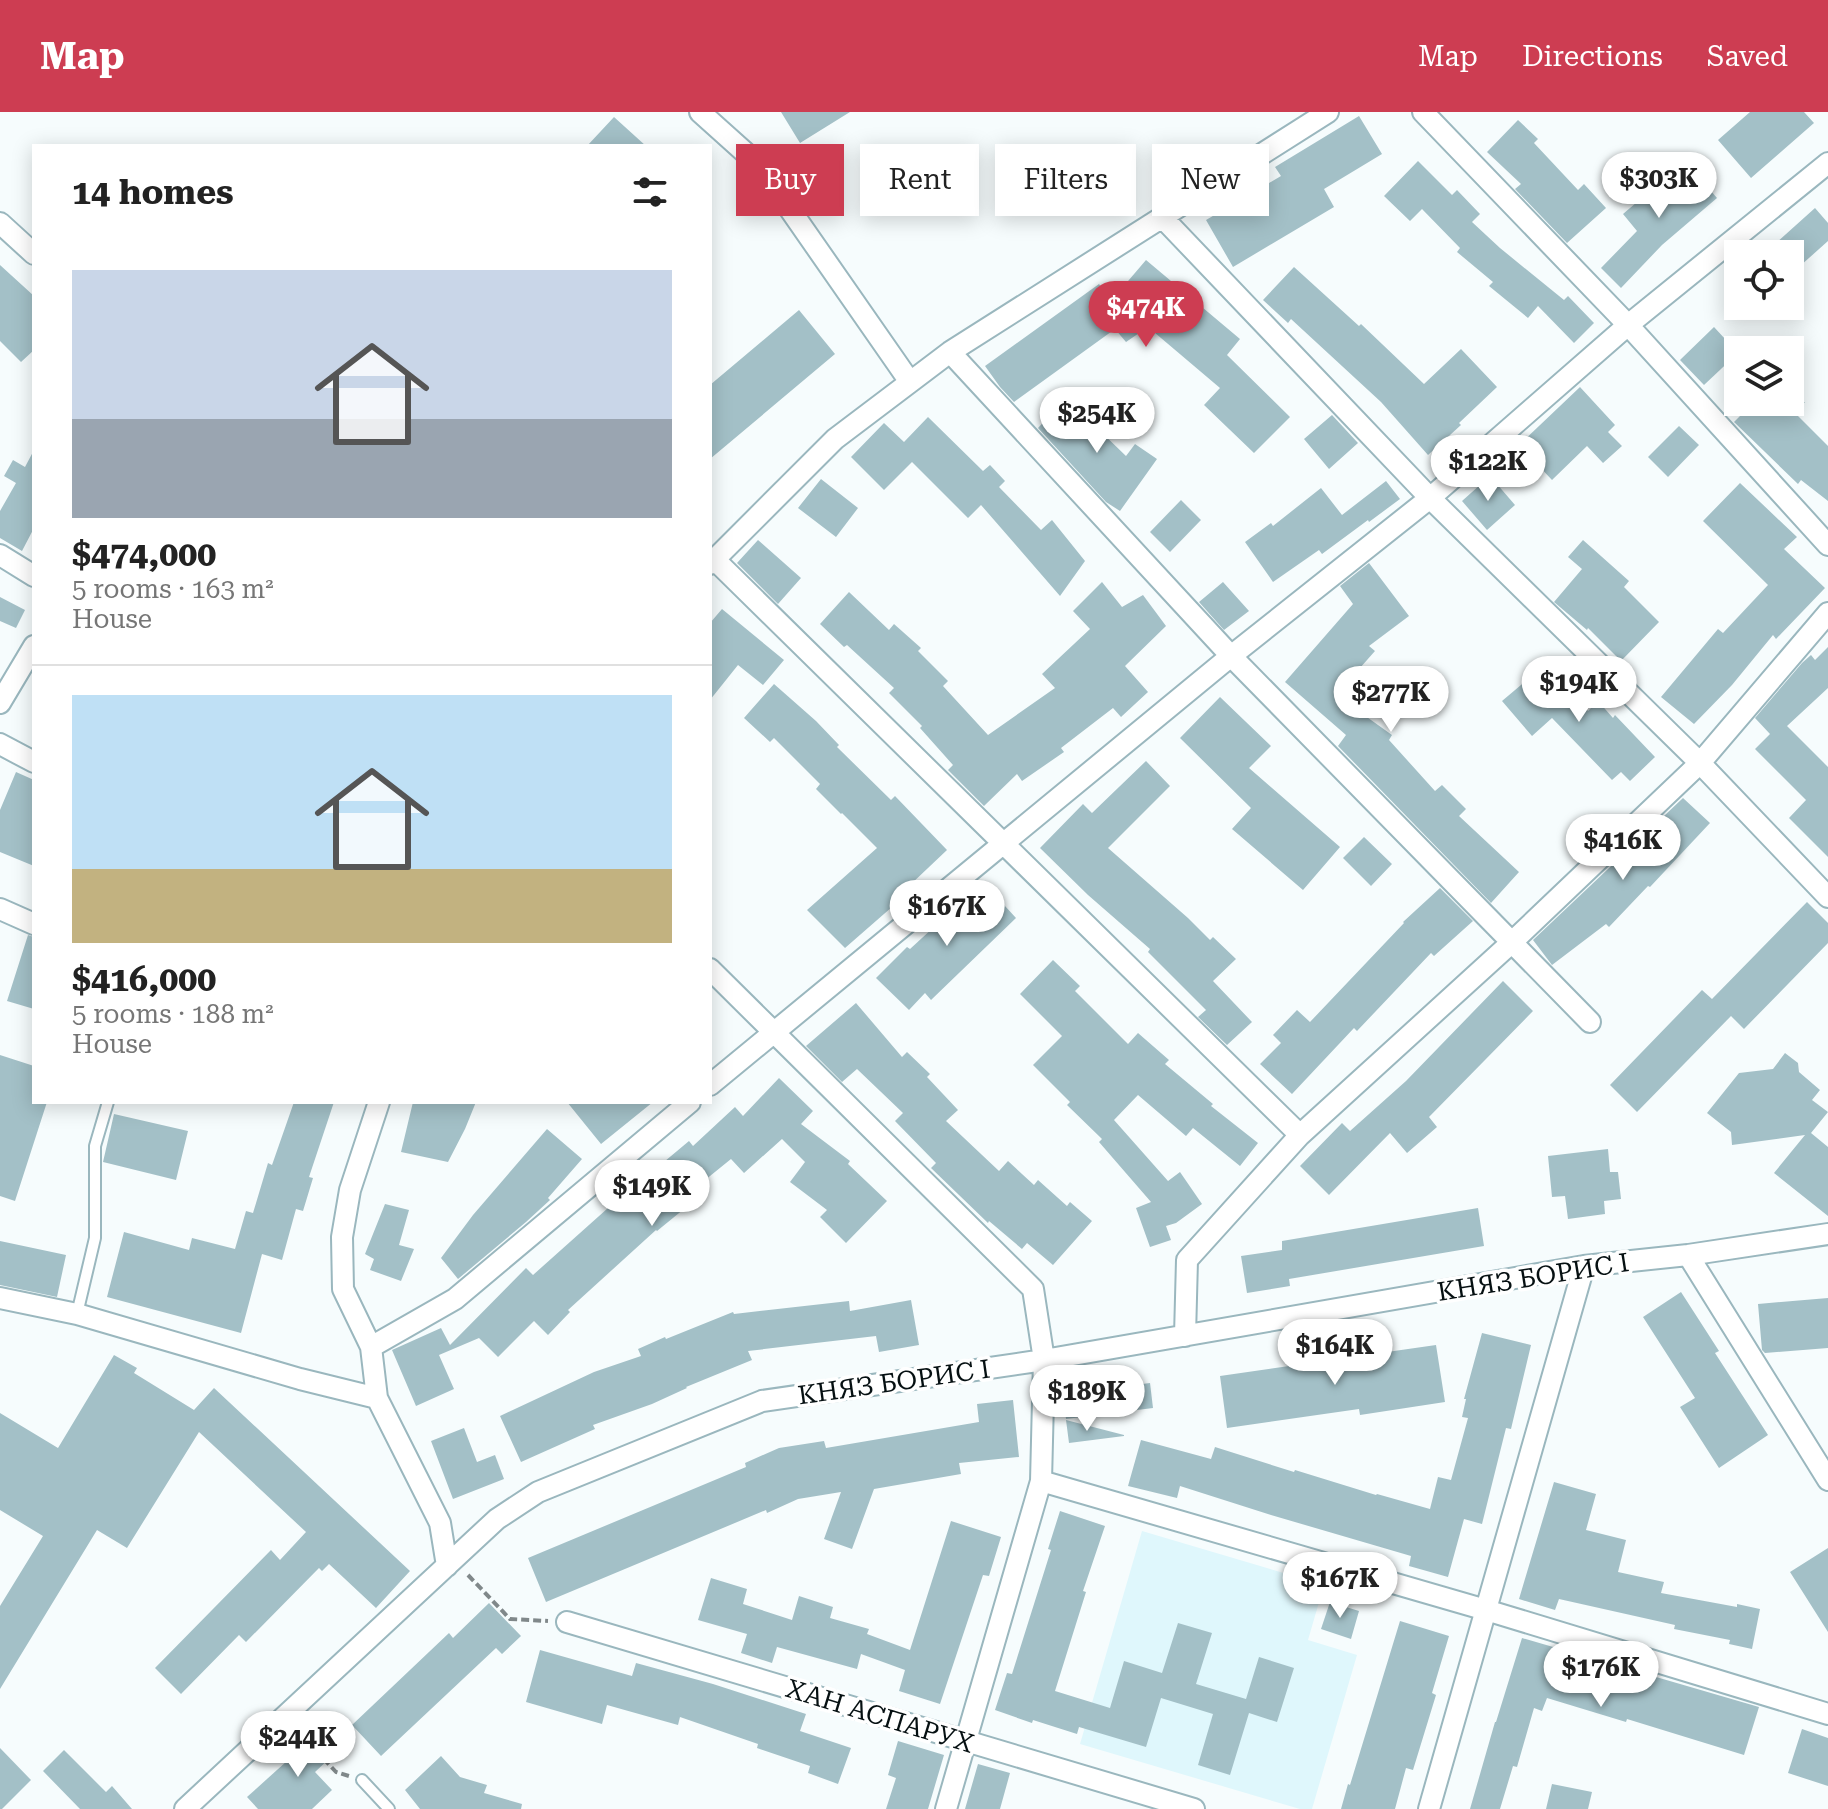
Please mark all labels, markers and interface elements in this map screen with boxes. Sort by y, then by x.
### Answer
text: Map [40,34,125,78]
text: Map [1418,40,1478,73]
text: Directions [1522,40,1663,73]
text: Saved [1707,40,1788,73]
chip: Buy [736,144,844,216]
chip: Rent [860,144,979,216]
chip: Filters [995,144,1136,216]
chip: New [1152,144,1269,216]
pin: $303K [1603,152,1715,220]
text: $303K [1620,163,1698,193]
icon: filters [628,170,672,214]
text: 14 homes [72,172,234,212]
map controls [1724,240,1804,416]
button: locate [1724,240,1804,320]
pin: $474K [1090,281,1202,349]
text: $474K [1107,292,1185,322]
icon: home [300,322,444,466]
button: layers [1724,336,1804,416]
pin: $254K [1041,387,1153,455]
text: $254K [1058,398,1136,428]
pin: $122K [1432,435,1544,503]
text: $122K [1449,446,1527,476]
text: $474,000 [72,534,216,574]
text: 5 rooms · 163 m² [72,574,274,604]
text: House [72,604,152,634]
pin: $194K [1523,656,1635,724]
pin: $277K [1335,666,1447,734]
text: $194K [1540,667,1618,697]
text: $277K [1352,677,1430,707]
icon: home [300,747,444,891]
pin: $416K [1567,814,1679,882]
text: $416K [1584,825,1662,855]
pin: $167K [891,880,1003,948]
text: $167K [908,891,986,921]
text: $416,000 [72,959,216,999]
text: 5 rooms · 188 m² [72,999,274,1029]
text: House [72,1029,152,1059]
pin: $149K [596,1160,708,1228]
text: $149K [613,1171,691,1201]
street label: КНЯЗ БОРИС I [1435,1247,1631,1307]
pin: $164K [1279,1319,1391,1387]
text: $164K [1296,1330,1374,1360]
street label: КНЯЗ БОРИС I [796,1354,992,1410]
pin: $189K [1031,1365,1143,1433]
text: $189K [1048,1376,1126,1406]
pin: $167K [1284,1552,1396,1620]
text: $167K [1301,1563,1379,1593]
pin: $176K [1545,1641,1657,1709]
text: $176K [1562,1652,1640,1682]
street label: ХАН АСПАРУХ [782,1673,978,1759]
pin: $244K [242,1711,354,1779]
text: $244K [259,1722,337,1752]

